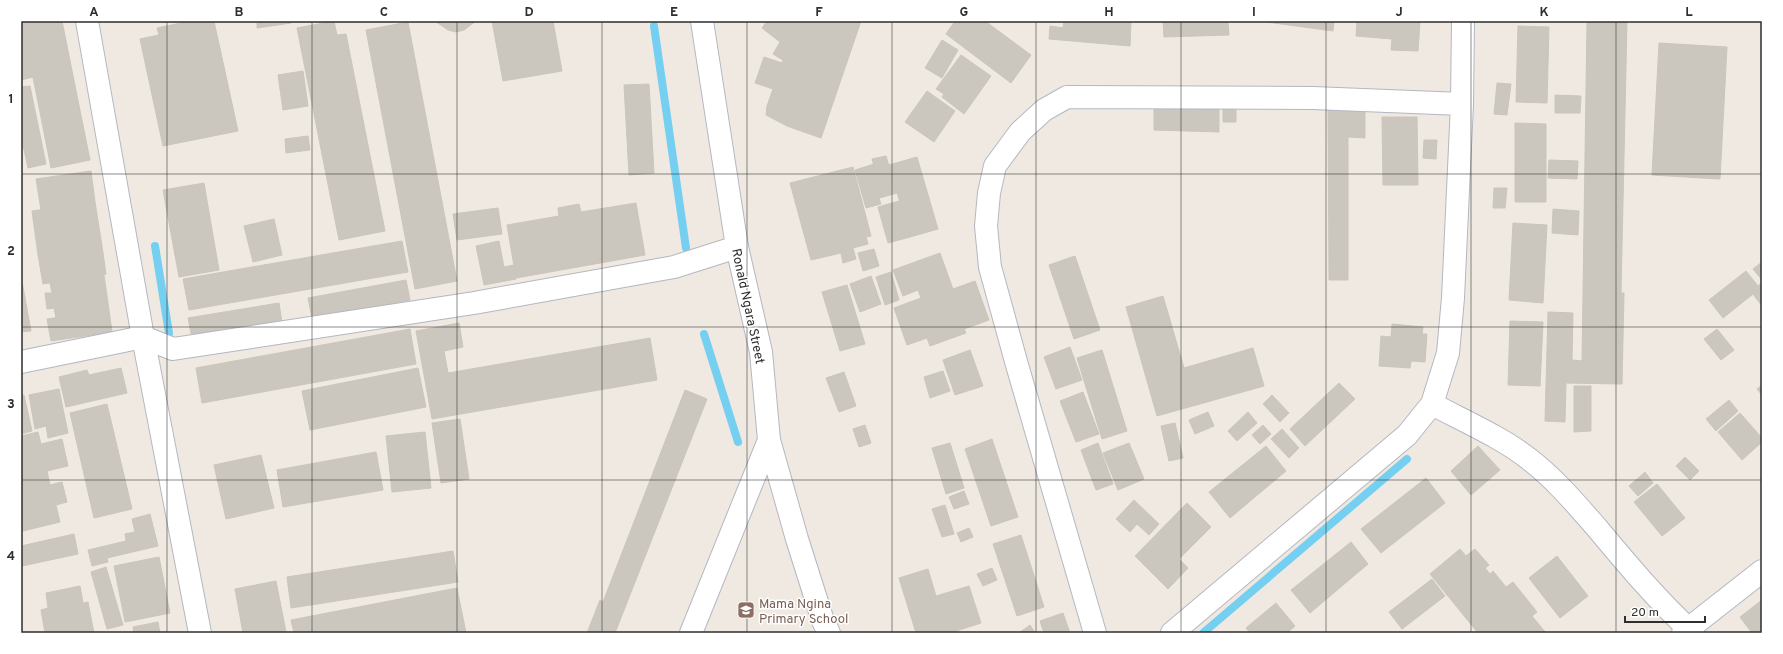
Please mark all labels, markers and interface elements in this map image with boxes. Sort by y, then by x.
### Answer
text: A [89,5,99,21]
text: B [235,5,244,21]
text: C [380,5,388,21]
text: D [524,5,534,21]
text: E [670,5,678,21]
text: F [815,5,823,21]
text: G [960,5,969,21]
text: H [1104,5,1114,21]
text: I [1252,5,1256,21]
text: J [1395,5,1403,21]
text: K [1539,5,1549,21]
text: L [1685,5,1693,21]
text: 1 [8,92,14,108]
text: 2 [7,244,15,260]
street label: Ronald Ngara Street [727,247,767,366]
text: 3 [7,397,15,413]
text: 4 [7,549,15,565]
place label: Mama Ngina Primary School [759,597,848,628]
scale bar [1625,598,1705,624]
school or university icon: Mama Ngina Primary School [736,600,756,620]
text: 20 m [1631,605,1659,621]

